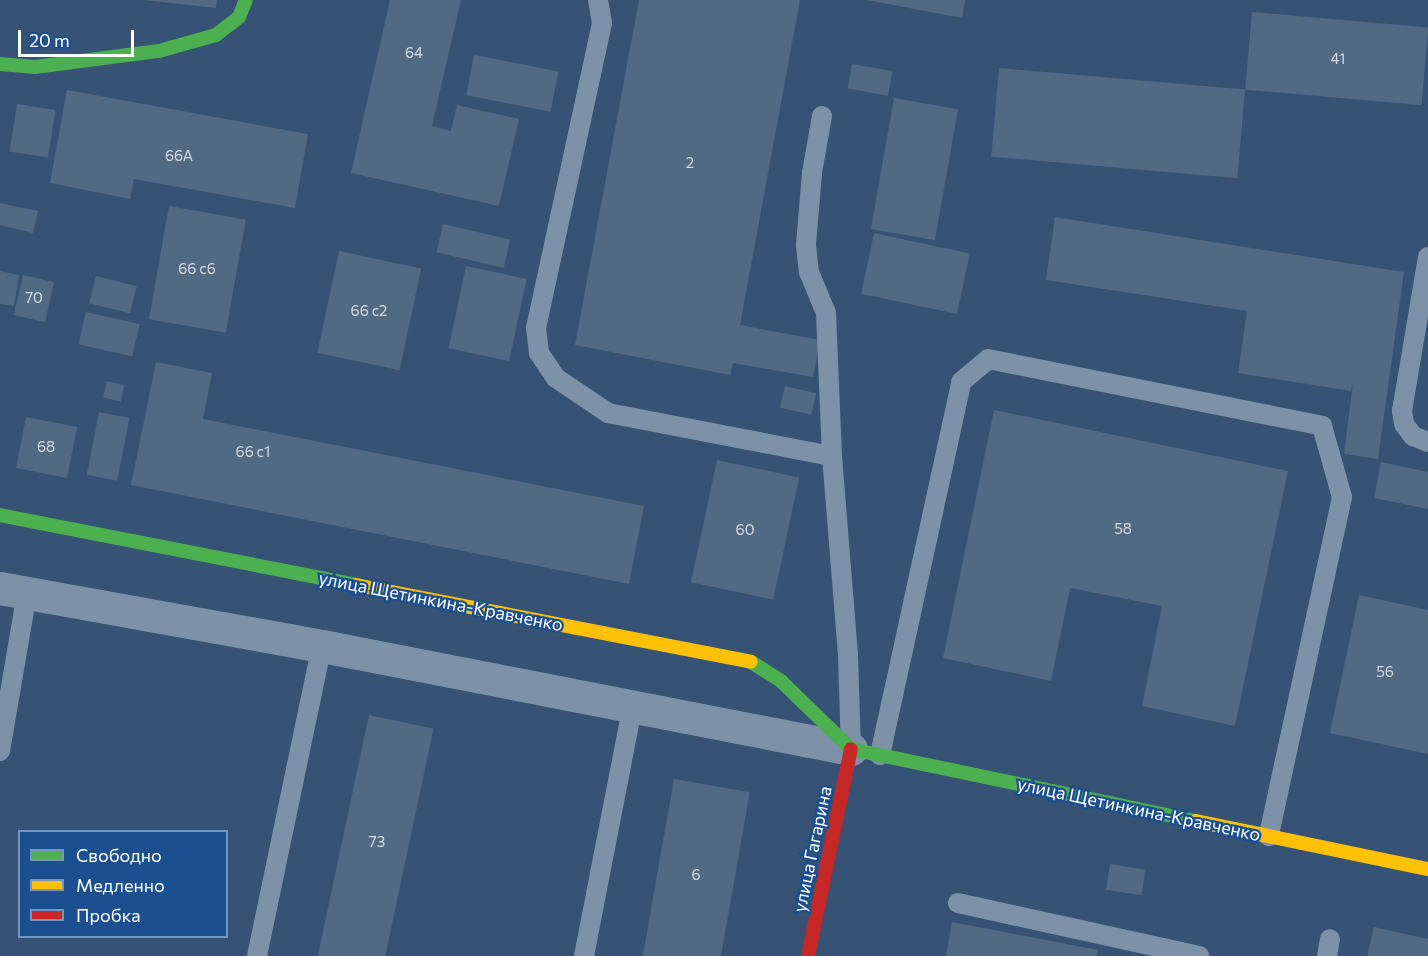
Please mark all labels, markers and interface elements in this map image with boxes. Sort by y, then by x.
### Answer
scale bar [21,18,136,56]
text: 20 m [29,29,70,51]
house number: 64 [405,44,423,62]
house number: 41 [1331,50,1345,68]
house number: 66А [165,147,193,165]
house number: 2 [686,154,694,172]
house number: 66 с6 [178,260,216,278]
house number: 70 [25,289,43,307]
house number: 66 с2 [351,302,387,320]
house number: 68 [37,438,55,456]
house number: 66 с1 [236,443,270,461]
house number: 58 [1114,520,1132,538]
house number: 60 [736,521,754,539]
street label: улица Щетинкина-Кравченко [317,567,565,635]
house number: 56 [1376,663,1394,681]
street label: улица Щетинкина-Кравченко [1015,773,1263,845]
street label: улица Гагарина [788,784,836,914]
legend [18,830,228,938]
house number: 73 [369,833,385,851]
text: Свободно [76,844,162,866]
house number: 6 [691,866,701,884]
text: Медленно [76,874,165,896]
text: Пробка [76,904,141,926]

